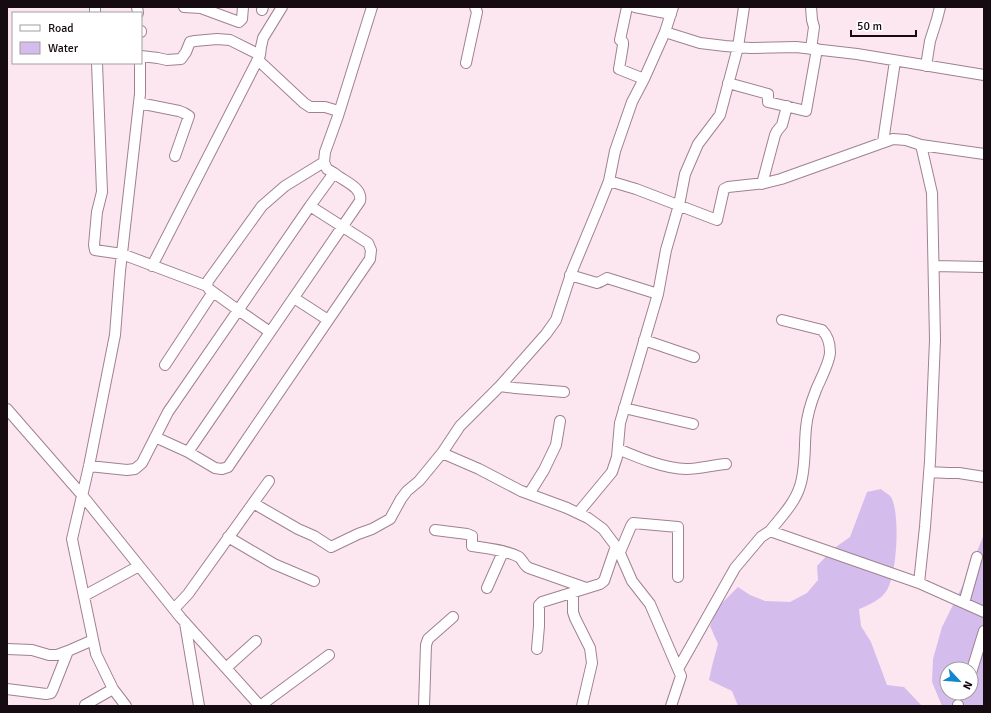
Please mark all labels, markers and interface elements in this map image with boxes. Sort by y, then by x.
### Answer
legend [12,12,142,64]
scale bar [851,12,916,38]
text: 50 m [857,19,882,34]
text: Road [48,21,74,36]
text: Water [48,41,79,56]
north arrow [939,661,979,701]
text: N [960,679,975,691]

